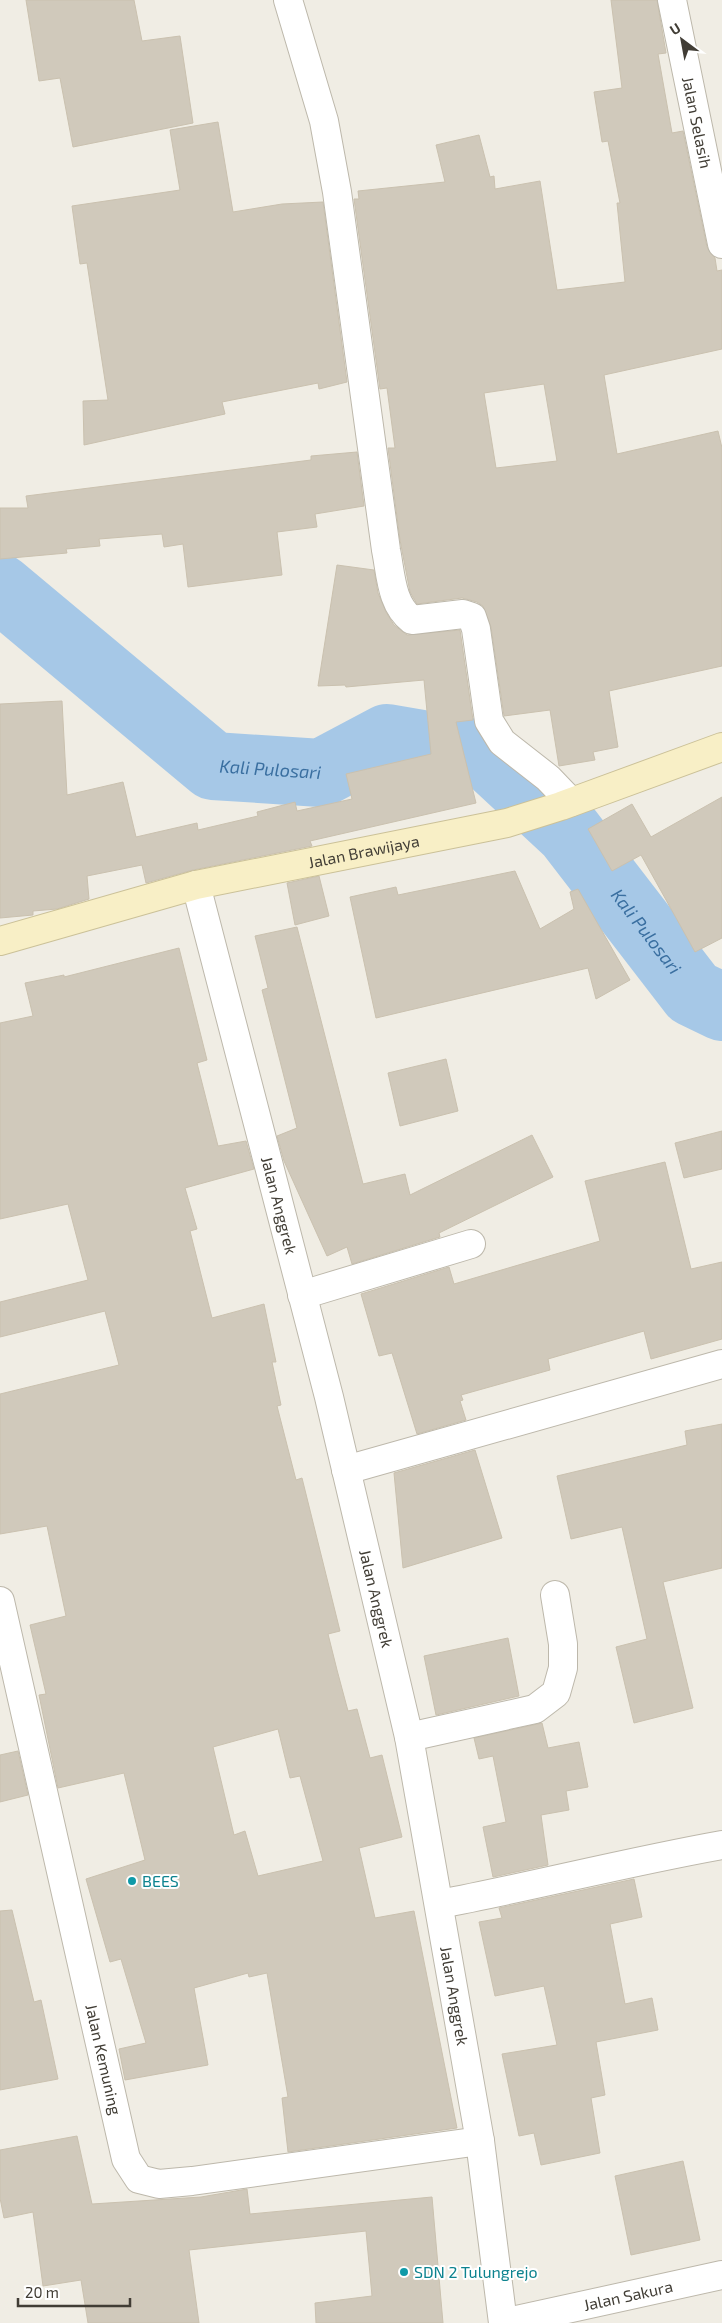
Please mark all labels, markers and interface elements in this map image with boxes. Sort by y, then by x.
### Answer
north arrow [657,15,707,65]
text: U [666,19,683,38]
street label: Jalan Selasih [679,75,716,170]
water label: Kali Pulosari [219,754,322,783]
street label: Jalan Brawijaya [306,831,421,871]
water label: Kali Pulosari [607,884,687,979]
street label: Jalan Anggrek [258,1154,302,1256]
street label: Jalan Anggrek [356,1547,398,1649]
place label: BEES [142,1871,179,1890]
marker: BEES [126,1875,138,1887]
street label: Jalan Anggrek [437,1945,473,2047]
street label: Jalan Kemuning [82,2002,126,2117]
place label: SDN 2 Tulungrejo [414,2262,538,2282]
marker: SDN 2 Tulungrejo [398,2266,410,2278]
scale bar [18,2276,130,2308]
street label: Jalan Sakura [581,2276,674,2314]
text: 20 m [25,2283,59,2301]

